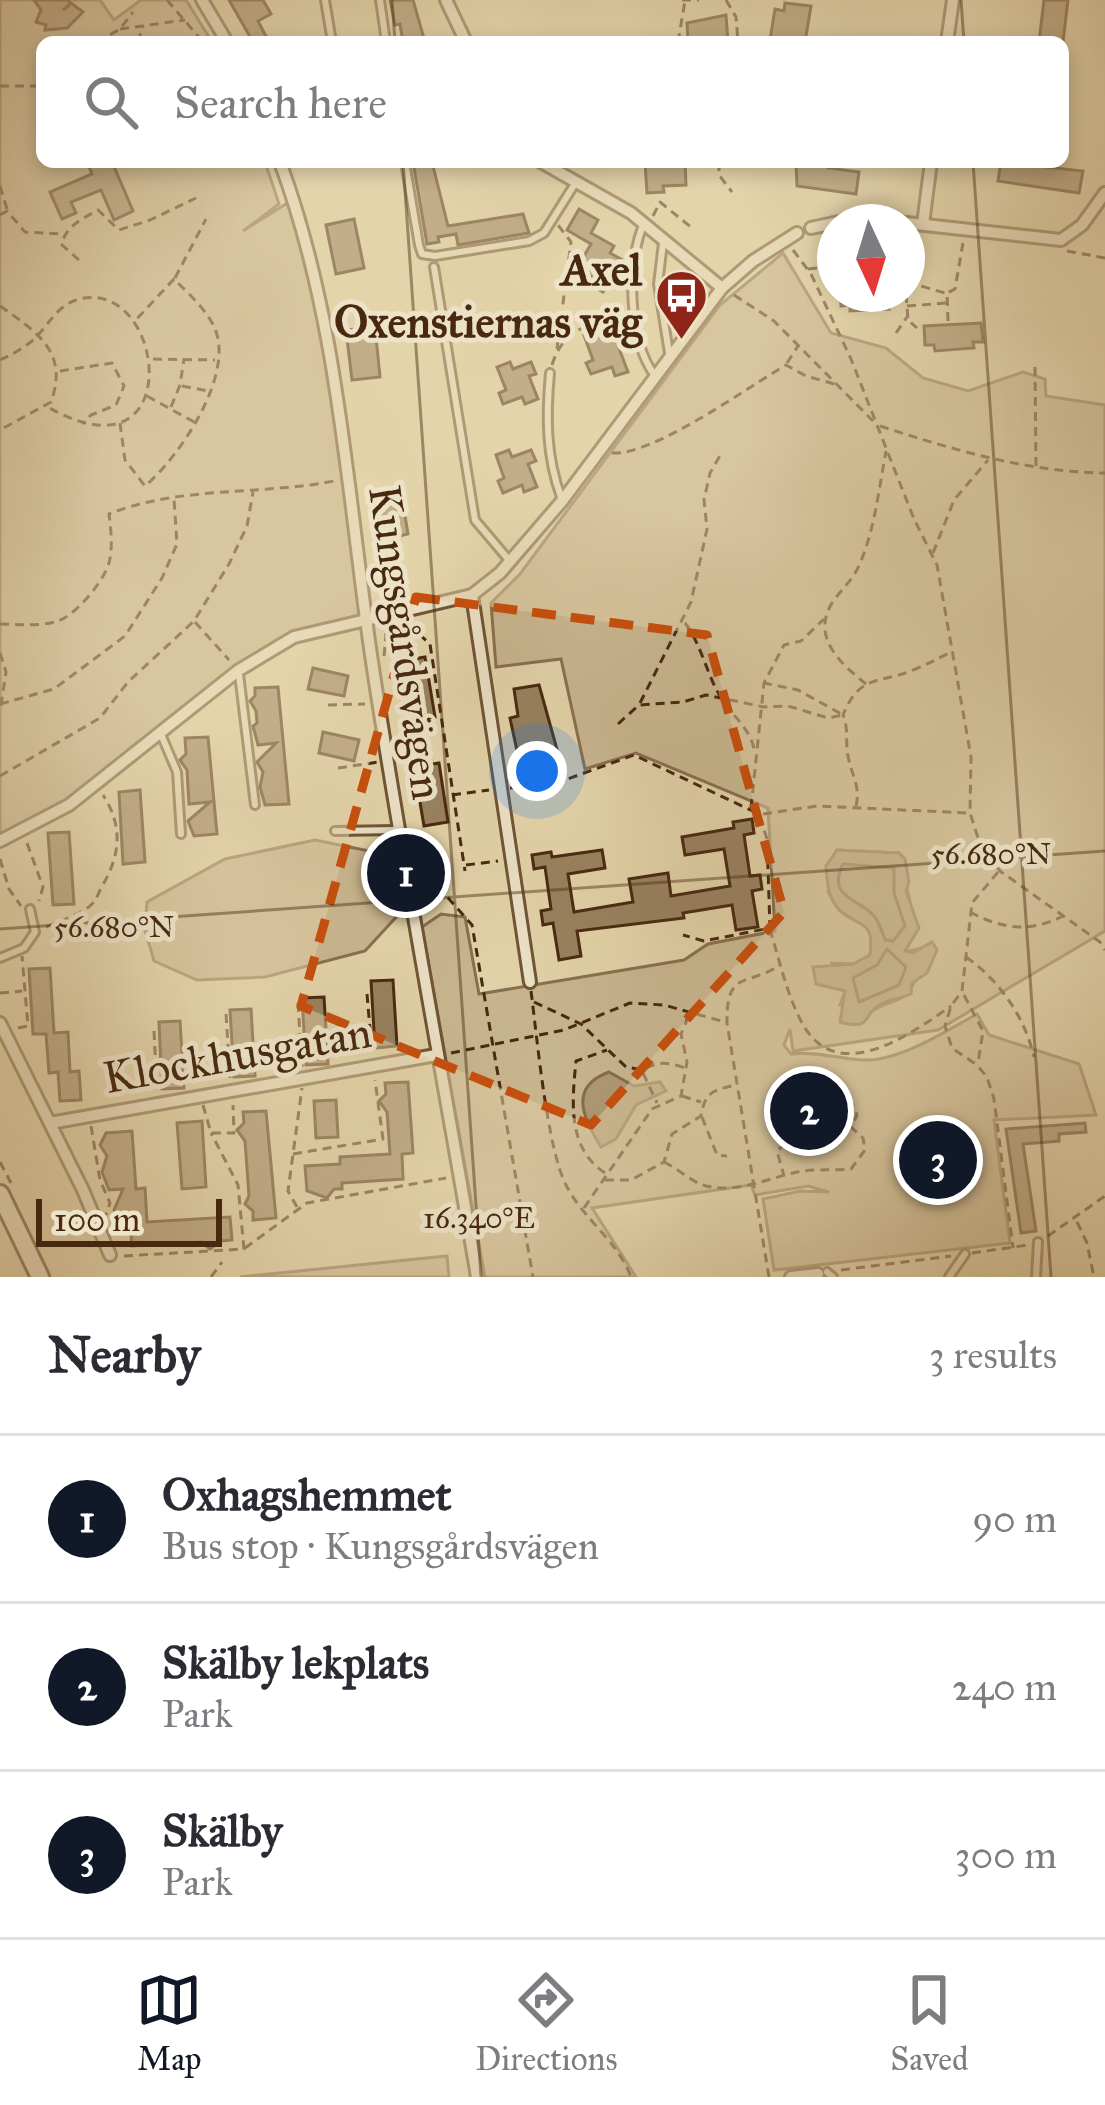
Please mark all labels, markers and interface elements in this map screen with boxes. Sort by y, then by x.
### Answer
search box [36,36,1069,168]
icon: search [78,69,144,135]
text: Search here [174,75,387,130]
north arrow [817,204,925,312]
place label: Axel Oxenstiernas väg [334,242,643,349]
bus stop icon: Axel Oxenstiernas väg [653,267,709,341]
street label: Kungsgårdsvägen [357,481,456,803]
your location [507,741,567,801]
pin: 1 [367,828,445,918]
text: 56.680°N [931,836,1051,872]
text: 56.680°N [54,909,174,945]
street label: Klockhusgatan [99,1004,375,1105]
pin: 2 [770,1066,848,1156]
pin: 3 [899,1115,977,1205]
scale bar [36,1193,222,1246]
text: 100 m [54,1200,140,1240]
text: 16.340°E [423,1200,535,1236]
text: Nearby [48,1324,200,1386]
text: 3 results [929,1331,1057,1379]
text: Oxhagshemmet [162,1467,452,1522]
text: 1 [79,1495,95,1543]
text: 90 m [972,1495,1057,1543]
text: Bus stop · Kungsgårdsvägen [162,1522,599,1570]
text: Skälby lekplats [162,1635,429,1690]
text: 2 [77,1663,97,1711]
text: 240 m [952,1663,1057,1711]
text: Park [162,1690,233,1738]
text: Skälby [162,1803,282,1858]
text: 3 [79,1831,95,1879]
text: 300 m [955,1831,1057,1879]
text: Park [162,1858,233,1906]
tab: Map [136,1967,202,2079]
tab: Directions [475,1967,617,2079]
tab: Saved [890,1967,969,2079]

